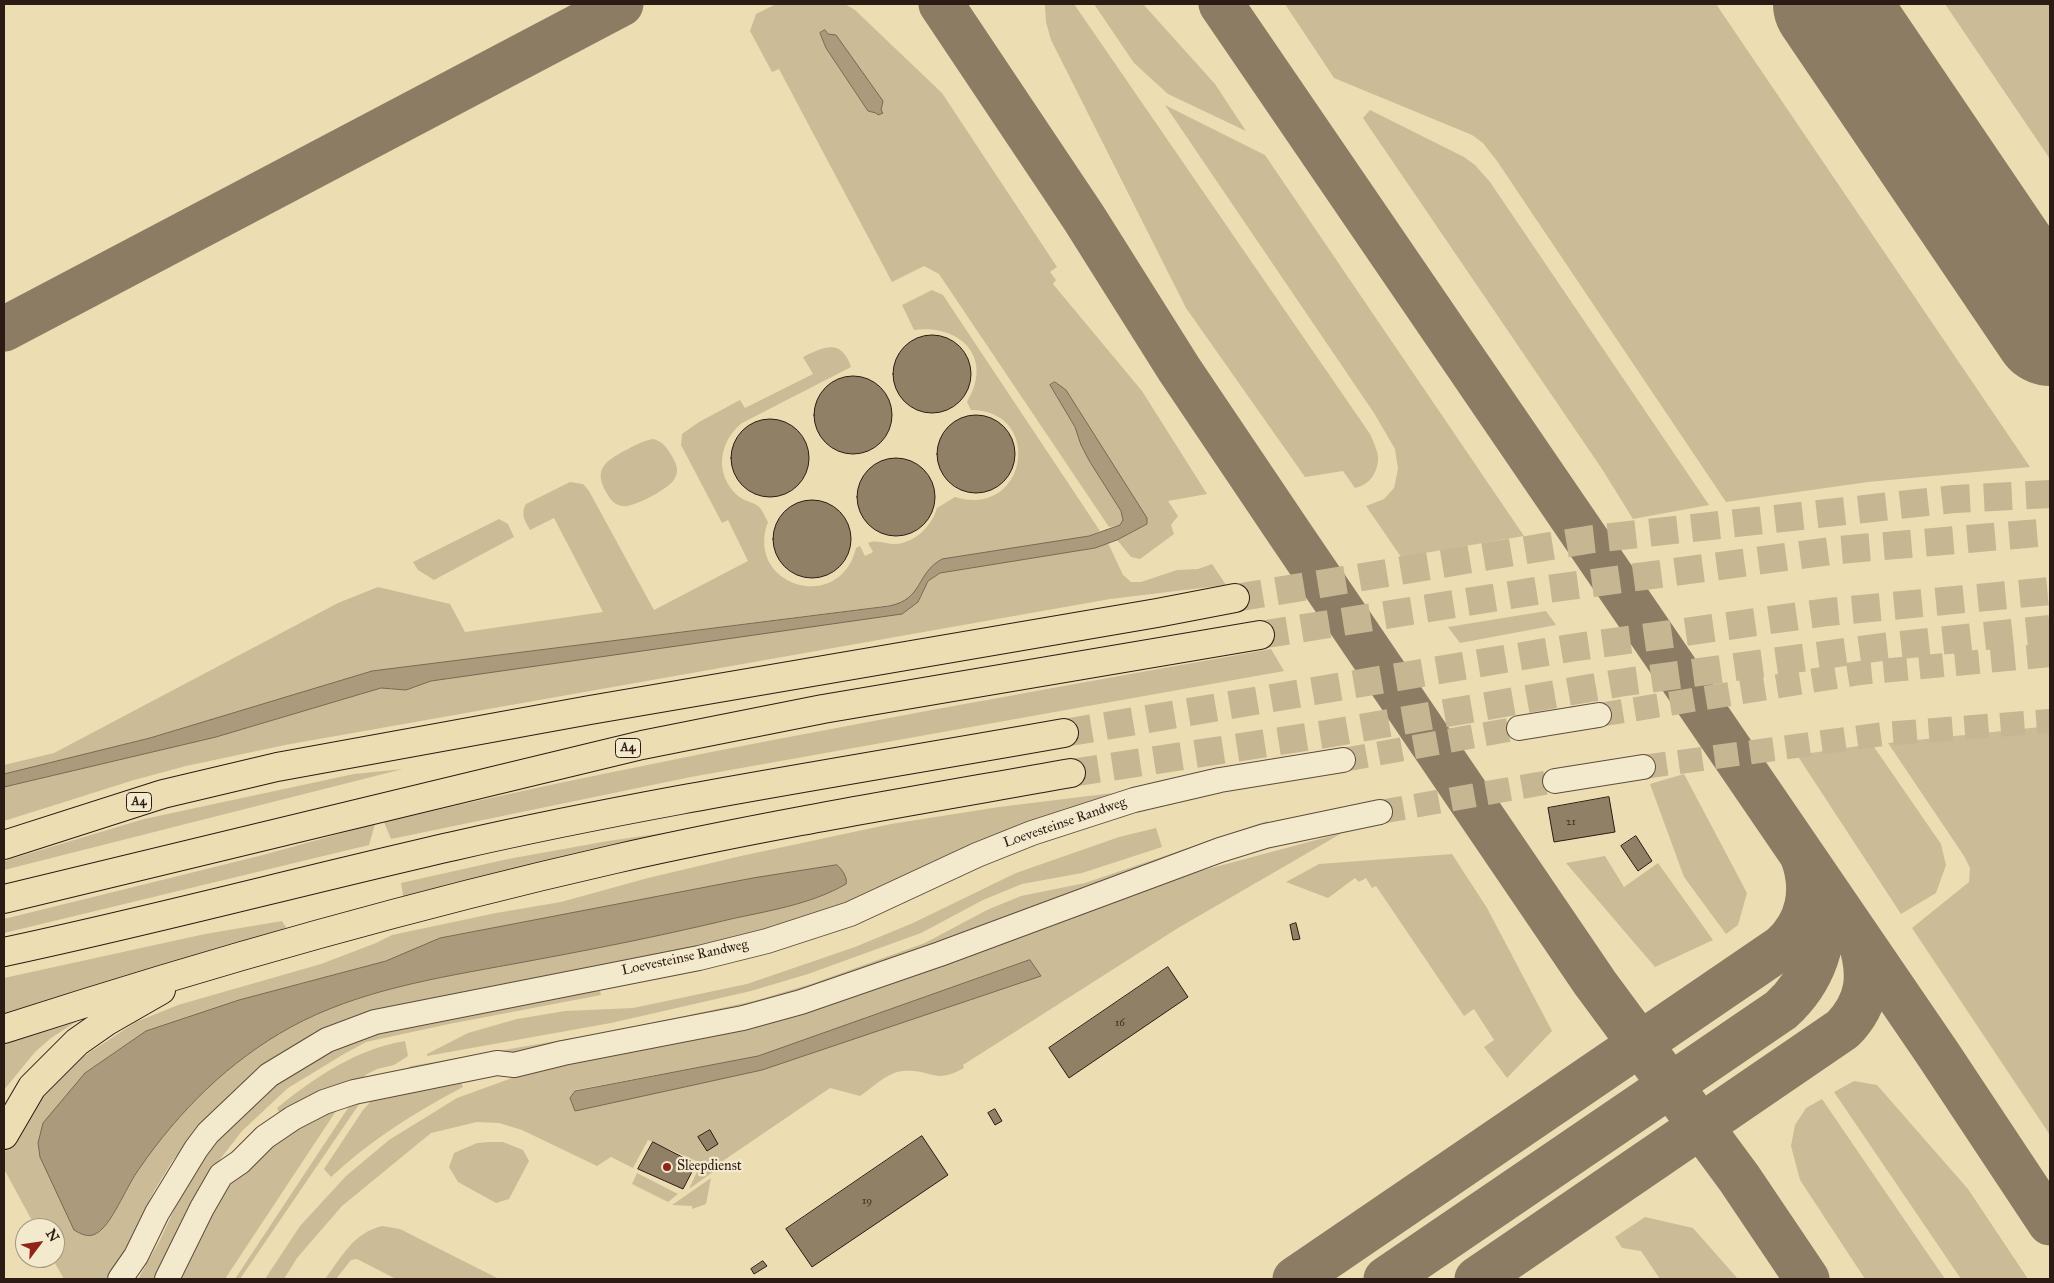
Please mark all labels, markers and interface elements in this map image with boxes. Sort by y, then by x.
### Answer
road number: A4 [616,738,640,758]
road number: A4 [126,792,152,812]
street label: Loevesteinse Randweg [1001,794,1129,852]
house number: 21 [1566,815,1576,829]
street label: Loevesteinse Randweg [620,936,750,980]
house number: 16 [1115,1016,1125,1030]
place label: Sleepdienst [677,1159,742,1175]
marker: Sleepdienst [661,1161,673,1173]
house number: 19 [862,1194,872,1208]
north arrow [15,1218,65,1268]
text: N [42,1226,63,1245]

